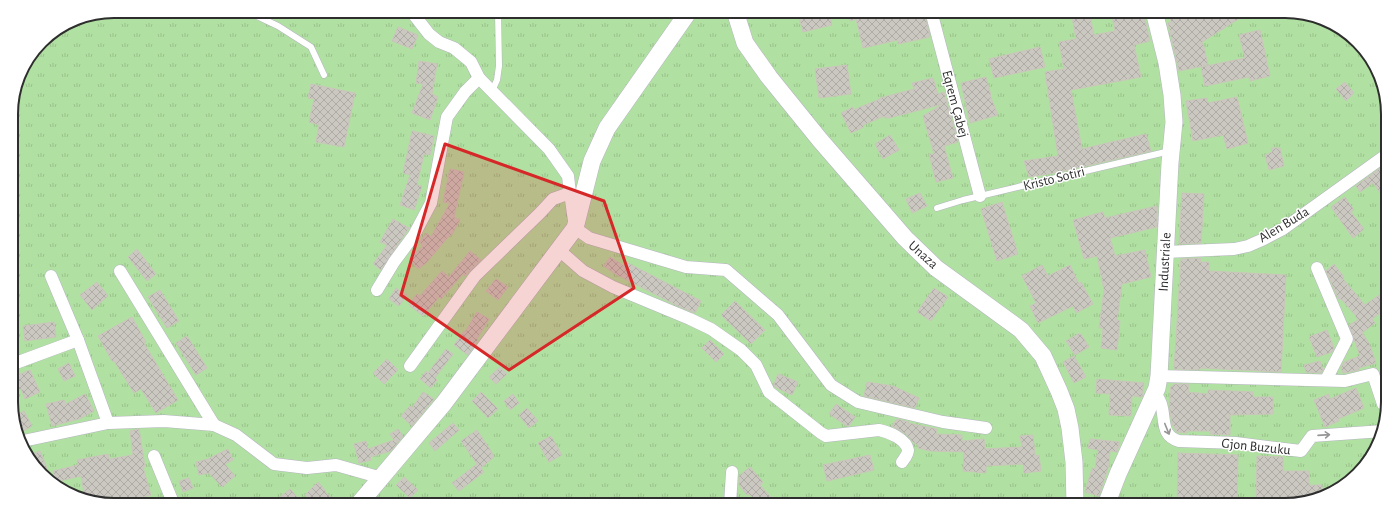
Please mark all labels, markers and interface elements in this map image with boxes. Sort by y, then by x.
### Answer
street label: Eqrem Çabej [939,69,971,139]
street label: Kristo Sotiri [1022,165,1086,193]
street label: Alen Buda [1256,204,1312,245]
street label: Industriale [1156,232,1174,292]
street label: Unaza [906,238,941,272]
one-way arrow [1163,423,1171,435]
one-way arrow [1317,432,1330,439]
street label: Gjon Buzuku [1221,436,1291,458]

